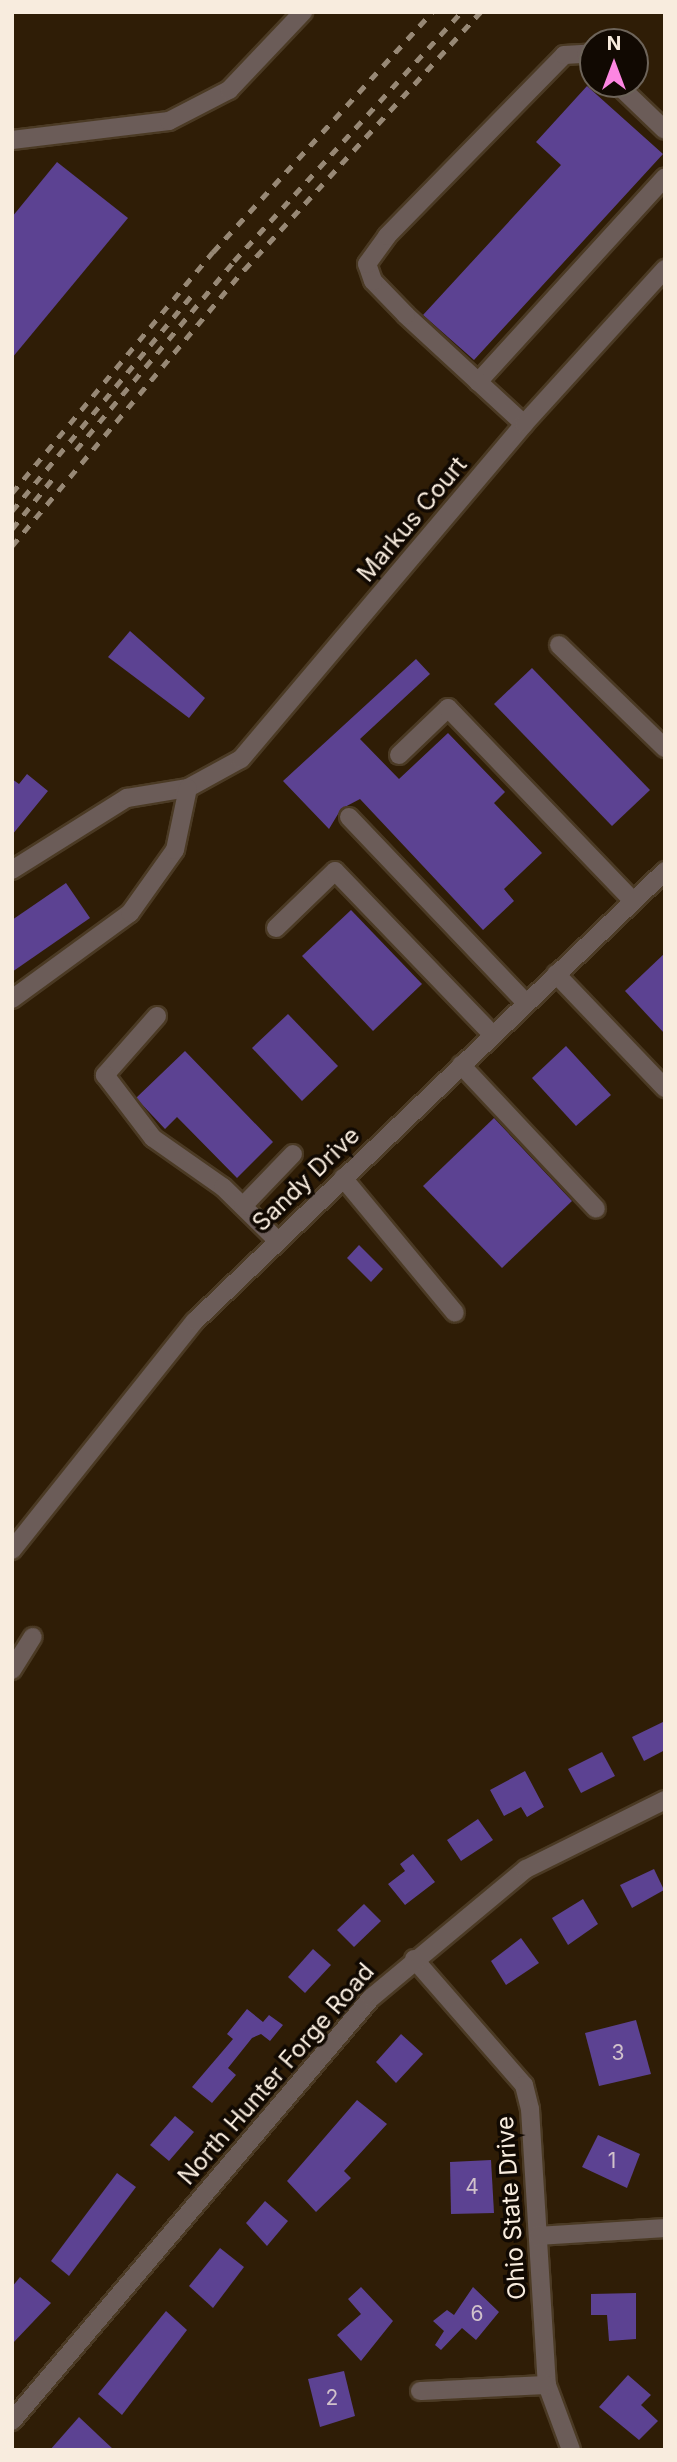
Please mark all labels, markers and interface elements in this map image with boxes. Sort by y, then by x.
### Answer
north arrow [579,28,649,98]
text: N [607,32,621,55]
street label: Markus Court [351,450,473,588]
street label: Sandy Drive [246,1121,366,1237]
street label: North Hunter Forge Road [172,1957,380,2191]
house number: 3 [612,2040,624,2066]
street label: Ohio State Drive [490,2115,532,2301]
house number: 1 [608,2148,616,2174]
house number: 4 [465,2174,479,2200]
house number: 6 [470,2301,484,2327]
house number: 2 [326,2385,338,2411]

